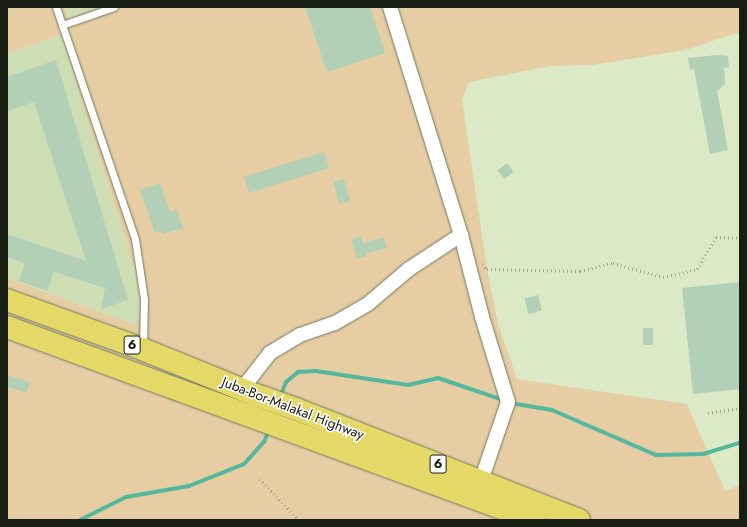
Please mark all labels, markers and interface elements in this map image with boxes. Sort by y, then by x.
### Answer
road number: 6 [123,334,141,356]
street label: Juba-Bor-Malakal Highway [219,373,367,443]
road number: 6 [429,453,447,475]

